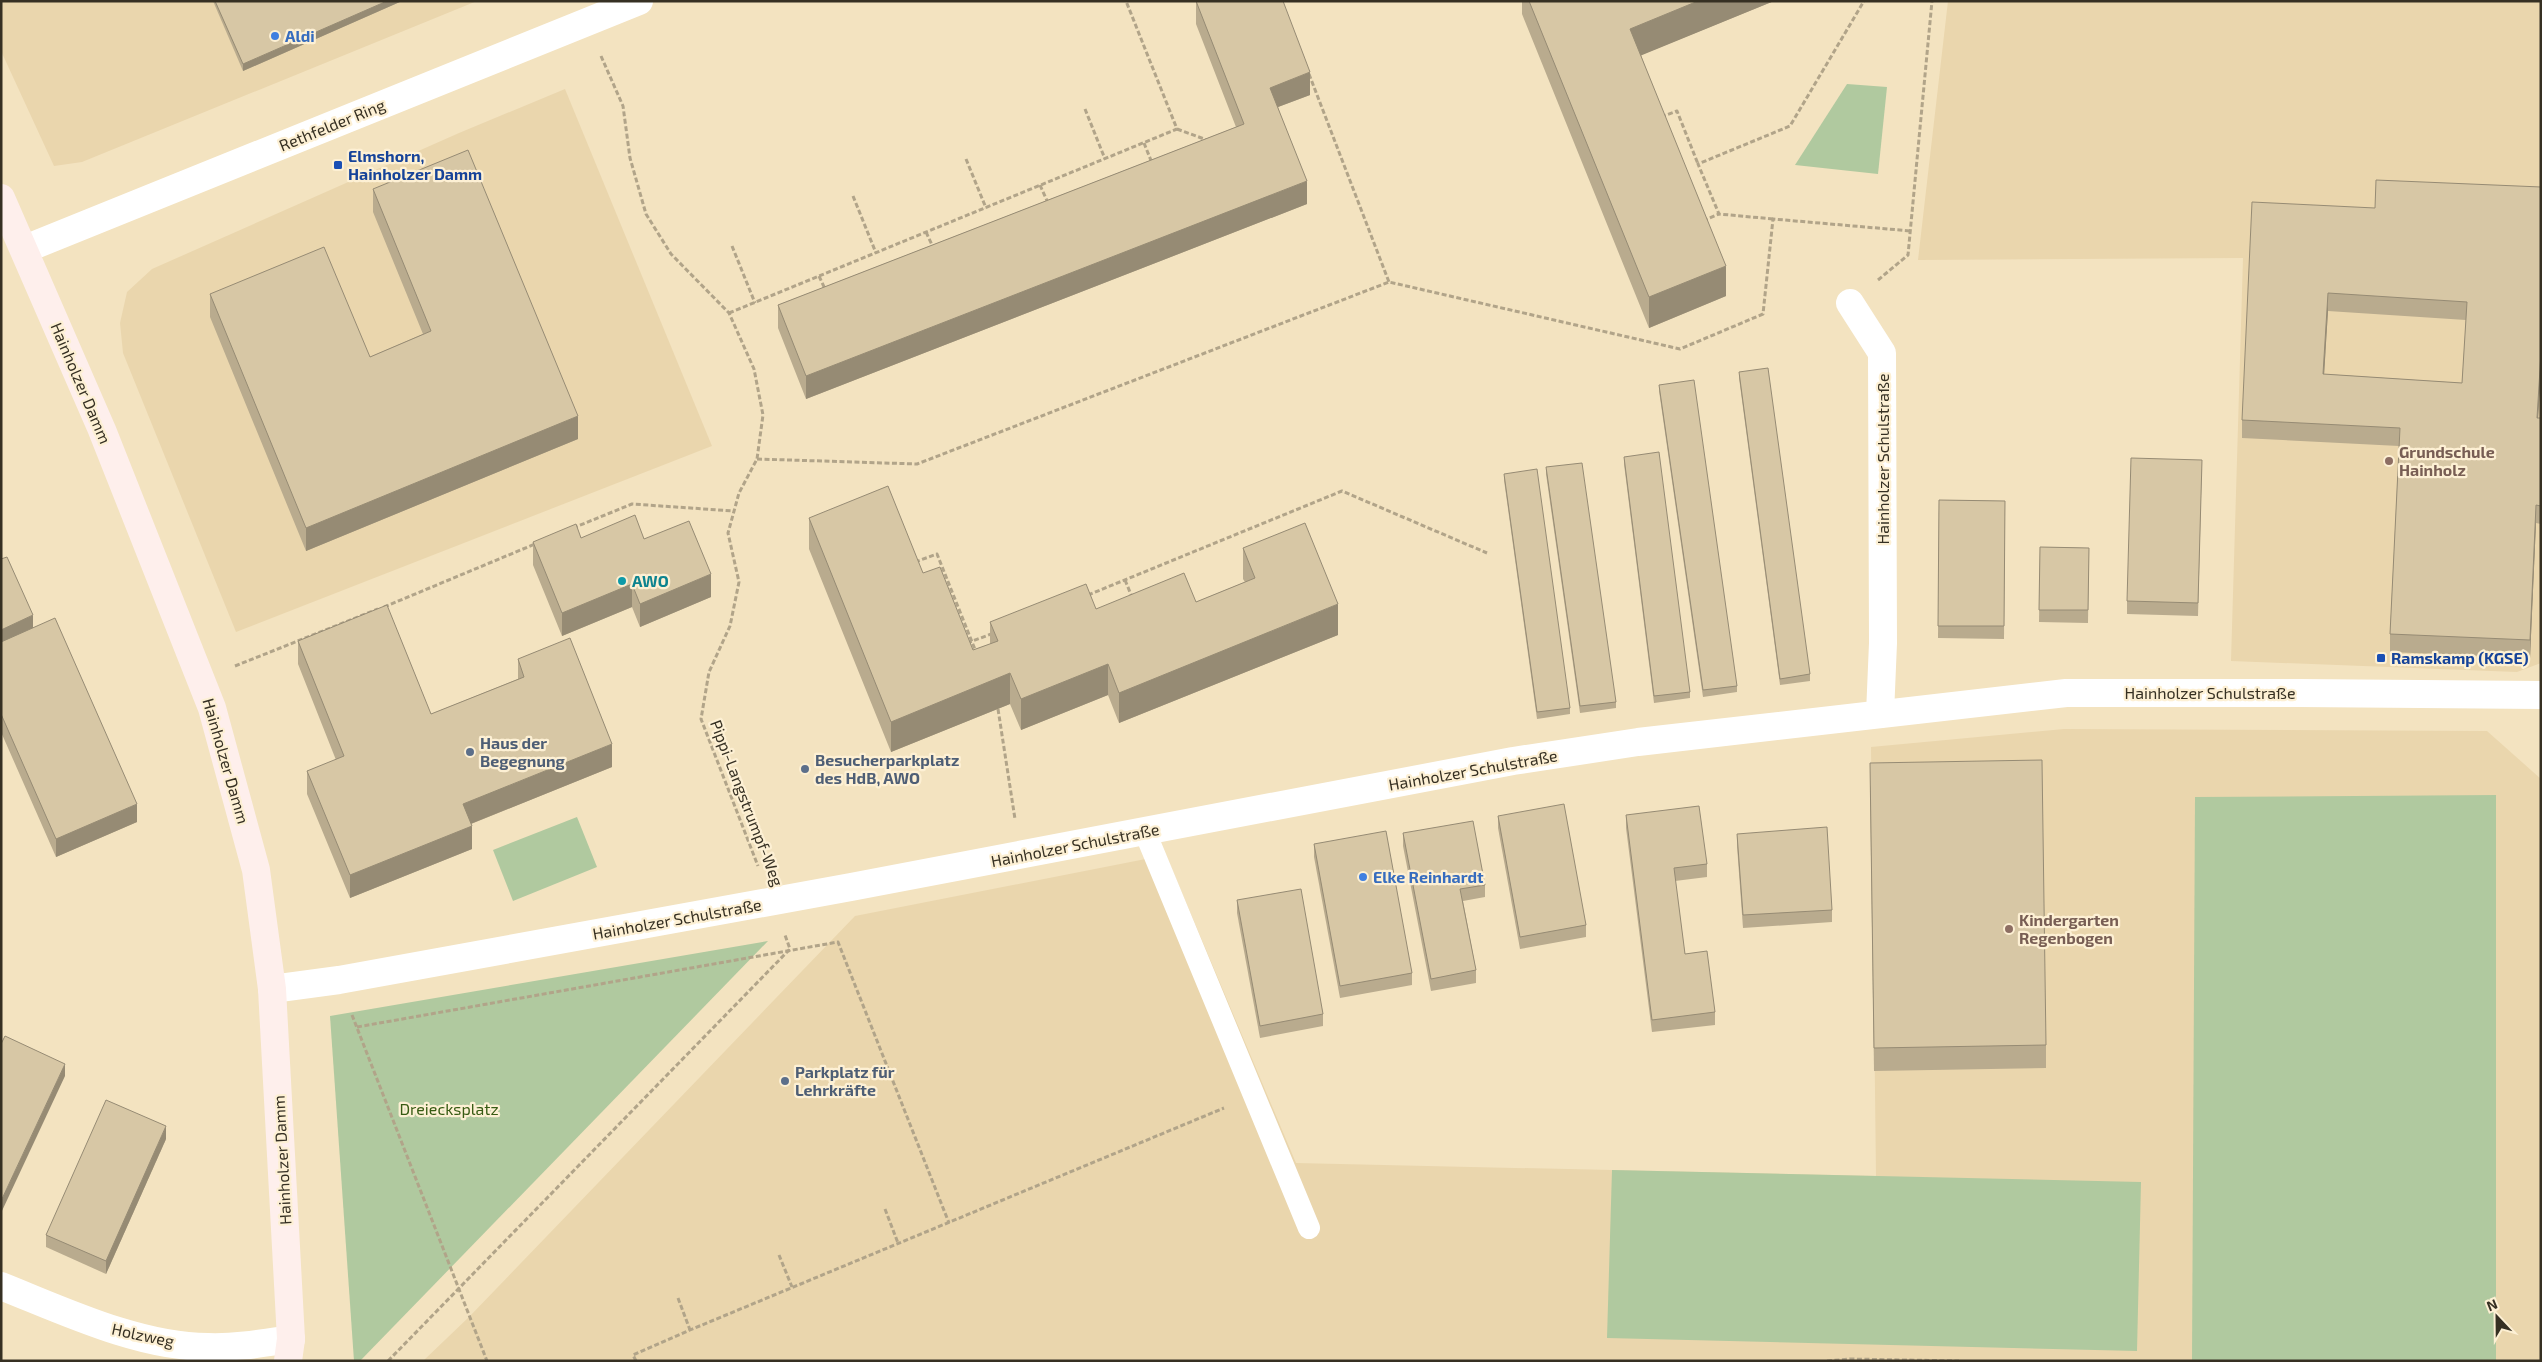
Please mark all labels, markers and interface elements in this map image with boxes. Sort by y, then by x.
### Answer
place label: Aldi [285,26,315,45]
marker: Aldi [269,30,281,42]
street label: Rethfelder Ring [276,95,388,154]
place label: Elmshorn, Hainholzer Damm [348,146,482,183]
marker: Elmshorn, Hainholzer Damm [332,159,344,171]
street label: Hainholzer Damm [47,319,116,446]
street label: Hainholzer Schulstraße [1873,373,1892,545]
place label: Grundschule Hainholz [2399,442,2495,479]
marker: Grundschule Hainholz [2383,455,2395,467]
place label: AWO [632,571,669,590]
marker: AWO [616,575,628,587]
place label: Ramskamp (KGSE) [2391,648,2529,667]
marker: Ramskamp (KGSE) [2375,652,2387,664]
street label: Hainholzer Schulstraße [2124,683,2296,702]
street label: Hainholzer Damm [199,696,253,826]
street label: Pippi-Langstrumpf-Weg [707,717,788,889]
place label: Haus der Begegnung [480,733,566,770]
street label: Hainholzer Schulstraße [1387,745,1559,794]
marker: Haus der Begegnung [464,746,476,758]
place label: Besucherparkplatz des HdB, AWO [815,750,959,787]
marker: Besucherparkplatz des HdB, AWO [799,763,811,775]
street label: Hainholzer Schulstraße [989,819,1161,870]
place label: Elke Reinhardt [1373,867,1484,886]
marker: Elke Reinhardt [1357,871,1369,883]
street label: Hainholzer Schulstraße [591,894,763,943]
place label: Kindergarten Regenbogen [2019,910,2119,947]
marker: Kindergarten Regenbogen [2003,923,2015,935]
place label: Parkplatz für Lehrkräfte [795,1062,895,1099]
marker: Parkplatz für Lehrkräfte [779,1075,791,1087]
street label: Hainholzer Damm [269,1095,294,1225]
park label: Dreiecksplatz [399,1099,499,1118]
north arrow [2472,1292,2522,1342]
text: N [2484,1295,2500,1314]
street label: Holzweg [110,1319,176,1350]

